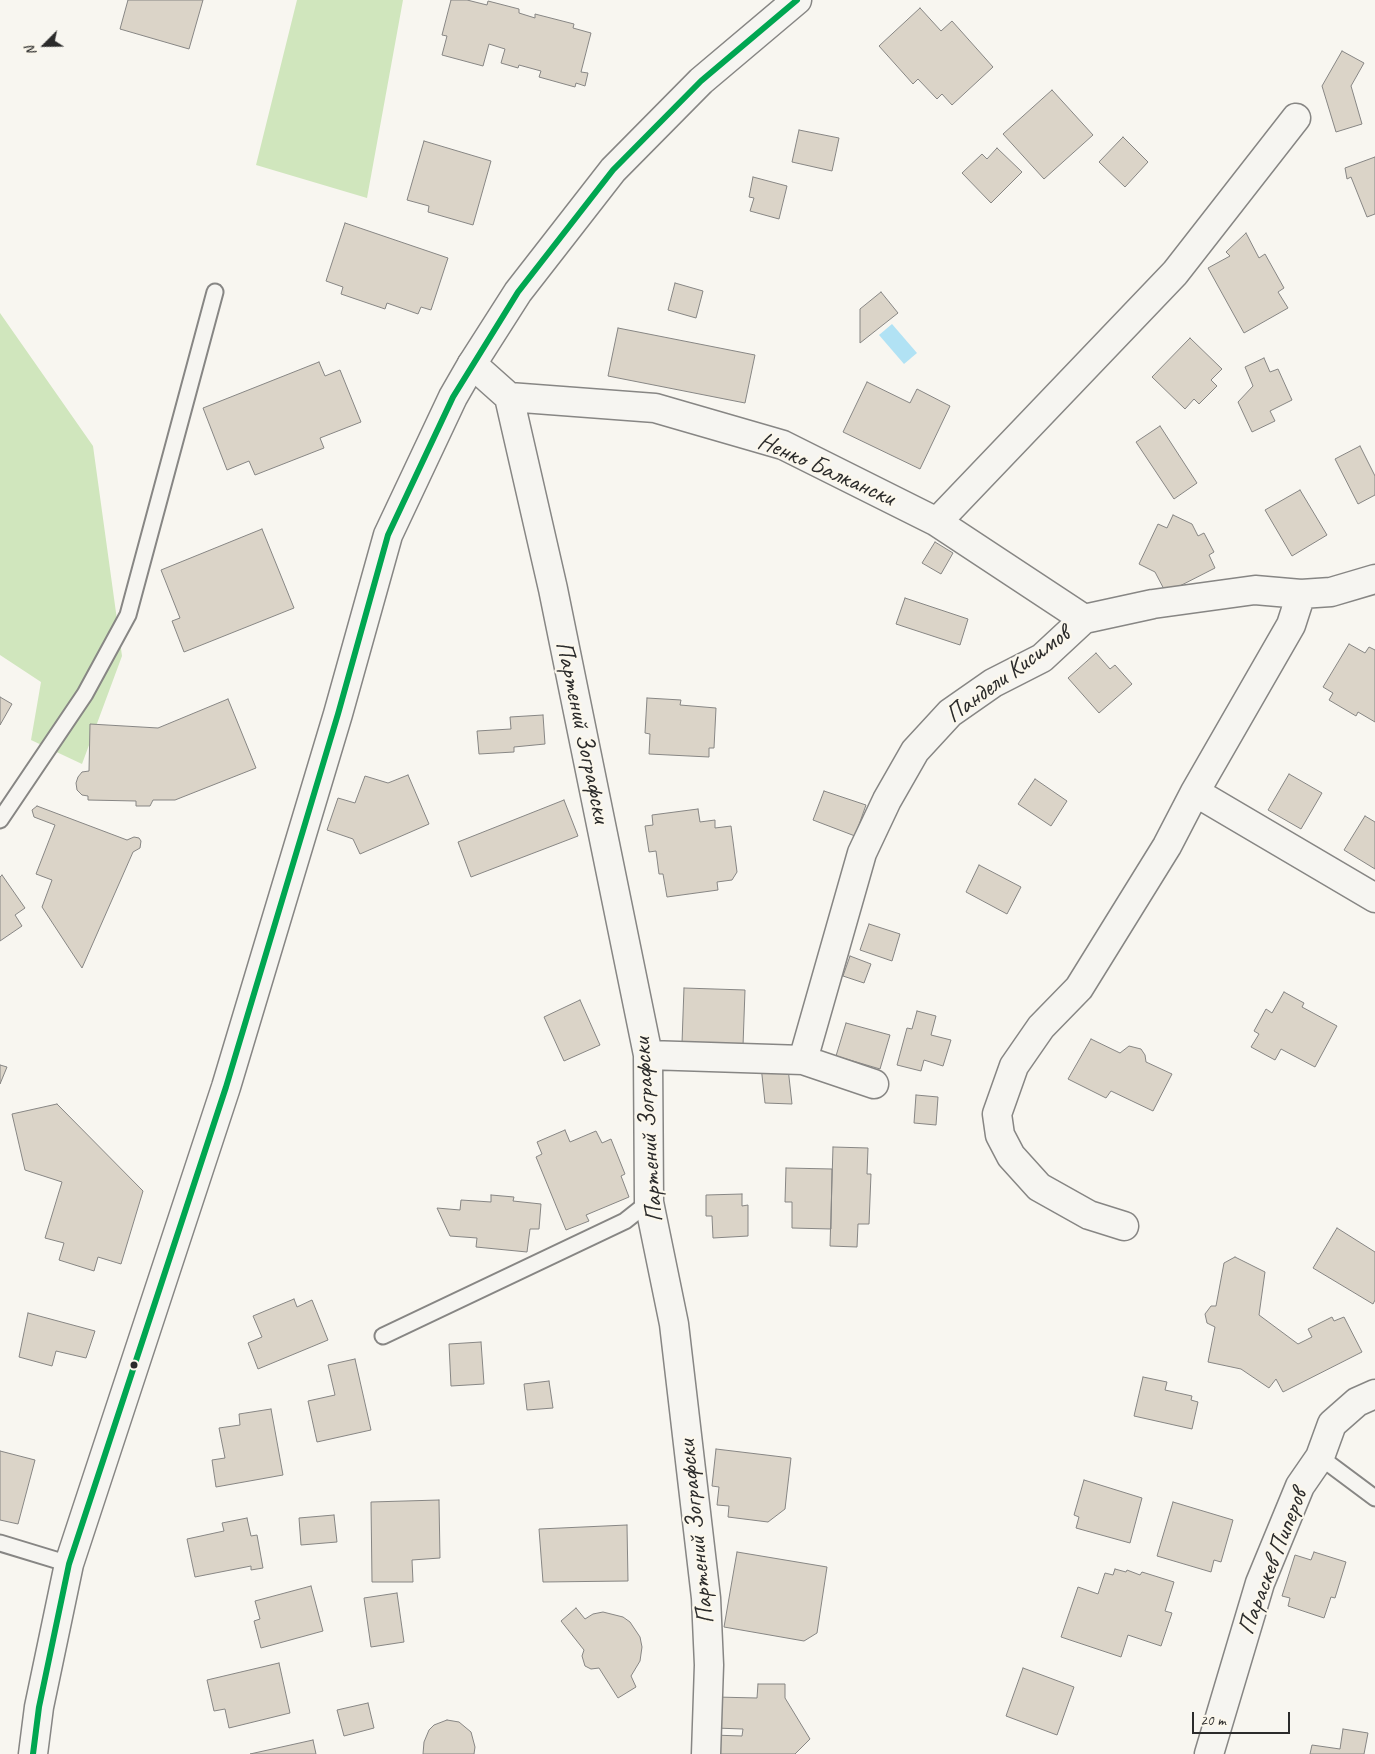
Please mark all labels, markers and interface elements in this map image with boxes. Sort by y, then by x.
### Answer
north arrow [20,20,70,70]
text: N [21,44,40,58]
street label: Ненко Балкански [753,427,899,513]
street label: Пандели Кисимов [940,620,1076,730]
street label: Партений Зографски [548,638,616,826]
street label: Партений Зографски [628,1037,670,1223]
unlabelled marker [129,1360,139,1370]
street label: Партений Зографски [672,1438,722,1626]
street label: Параскев Пиперов [1232,1485,1314,1639]
scale bar [1195,1702,1292,1734]
text: 20 m [1200,1711,1226,1730]

